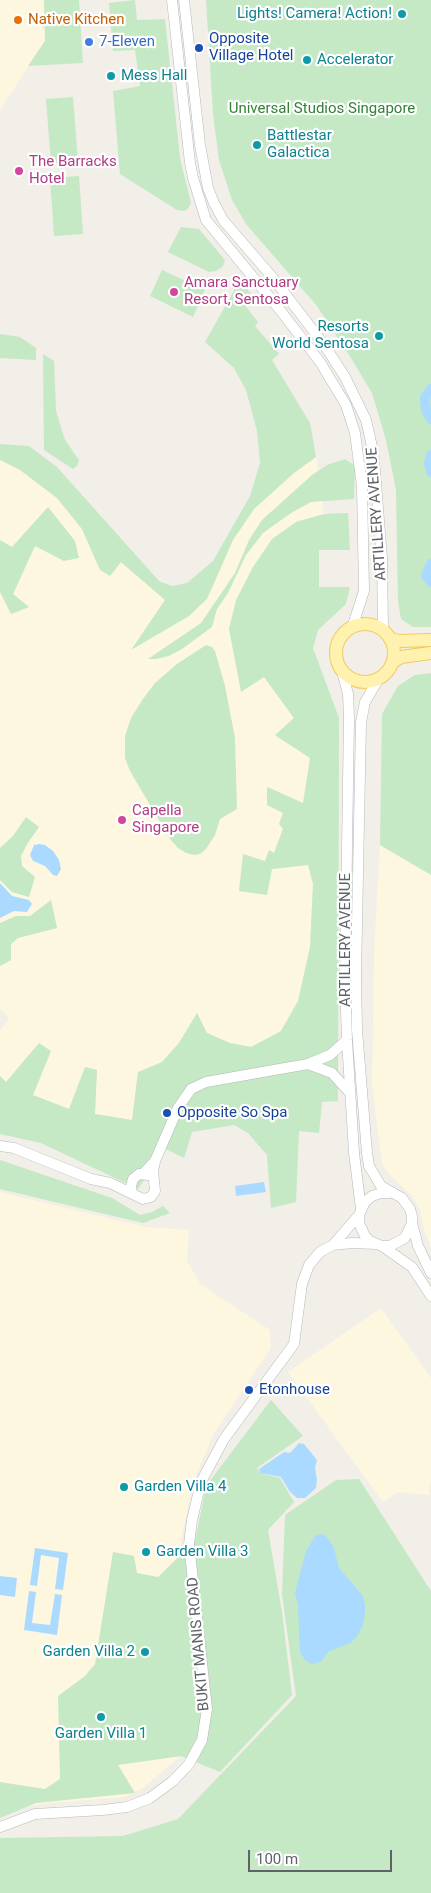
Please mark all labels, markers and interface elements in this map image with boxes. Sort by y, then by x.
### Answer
place label: Lights! Camera! Action! [237,5,392,23]
marker: Lights! Camera! Action! [396,8,408,20]
place label: Native Kitchen [28,11,125,29]
marker: Native Kitchen [12,14,24,26]
place label: Opposite Village Hotel [209,30,294,65]
place label: 7-Eleven [99,33,155,51]
marker: 7-Eleven [83,36,95,48]
marker: Opposite Village Hotel [193,42,205,54]
place label: Accelerator [317,51,393,69]
marker: Accelerator [301,54,313,66]
place label: Mess Hall [121,67,187,85]
marker: Mess Hall [105,70,117,82]
park label: Universal Studios Singapore [229,100,415,118]
place label: Battlestar Galactica [267,127,332,162]
marker: Battlestar Galactica [251,139,263,151]
place label: The Barracks Hotel [29,153,117,188]
marker: The Barracks Hotel [13,165,25,177]
place label: Amara Sanctuary Resort, Sentosa [184,274,299,309]
marker: Amara Sanctuary Resort, Sentosa [168,286,180,298]
place label: Resorts World Sentosa [272,318,369,353]
marker: Resorts World Sentosa [373,330,385,342]
street label: ARTILLERY AVENUE [363,447,391,581]
place label: Capella Singapore [132,802,199,837]
marker: Capella Singapore [116,814,128,826]
street label: ARTILLERY AVENUE [337,873,355,1007]
place label: Opposite So Spa [177,1104,287,1122]
marker: Opposite So Spa [161,1107,173,1119]
place label: Etonhouse [259,1381,330,1399]
marker: Etonhouse [243,1384,255,1396]
place label: Garden Villa 4 [134,1478,227,1496]
marker: Garden Villa 4 [118,1481,130,1493]
place label: Garden Villa 3 [156,1543,249,1561]
marker: Garden Villa 3 [140,1546,152,1558]
street label: BUKIT MANIS ROAD [184,1576,214,1712]
place label: Garden Villa 2 [42,1643,135,1661]
marker: Garden Villa 2 [139,1646,151,1658]
marker: Garden Villa 1 [95,1711,107,1723]
place label: Garden Villa 1 [55,1725,147,1743]
scale bar [251,1840,395,1872]
text: 100 m [256,1850,298,1868]

